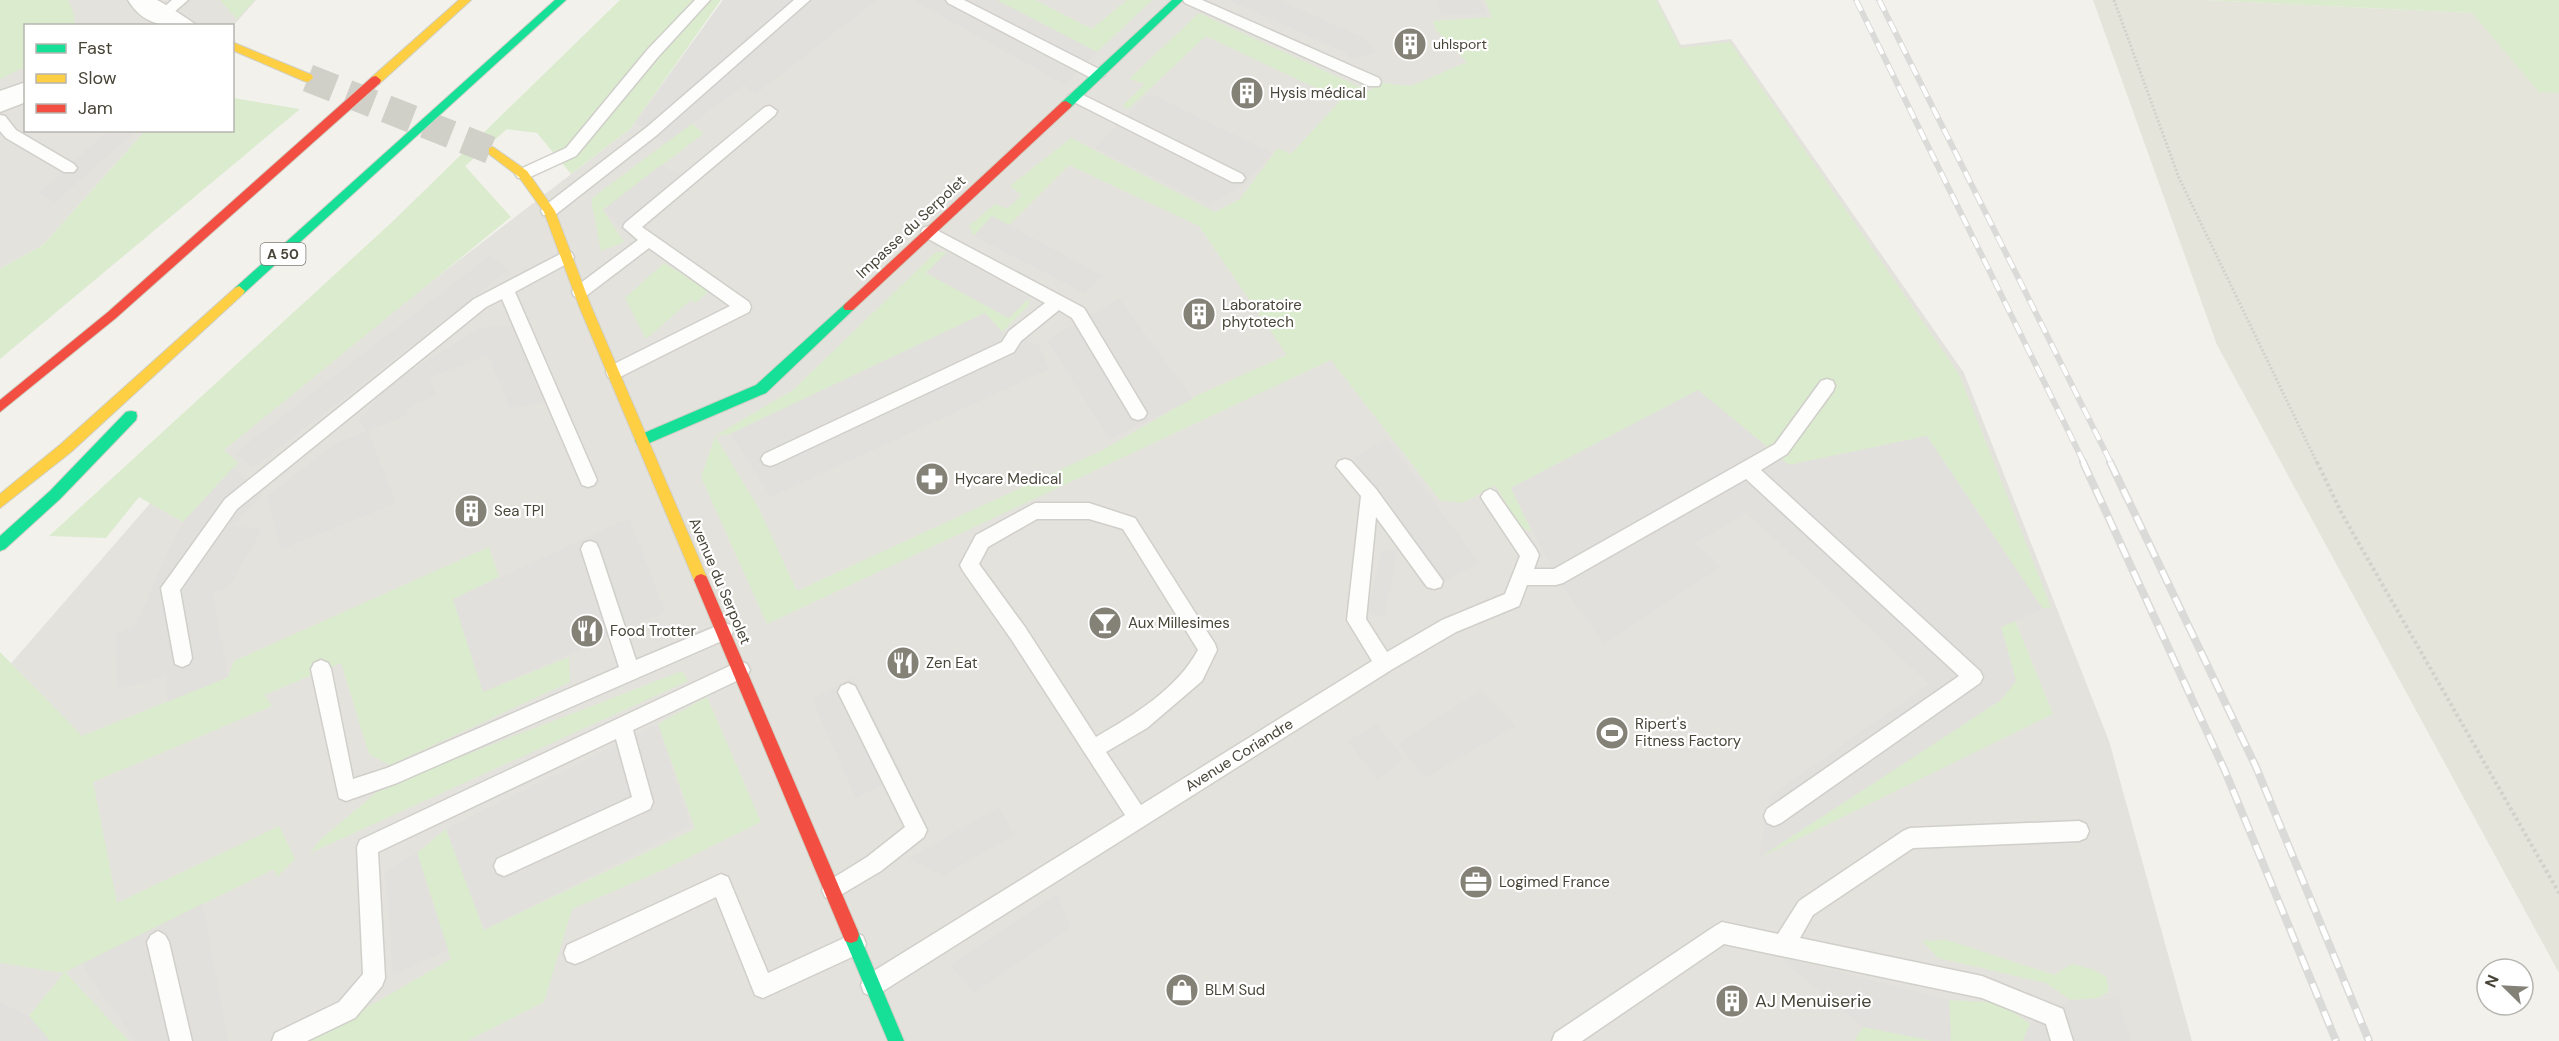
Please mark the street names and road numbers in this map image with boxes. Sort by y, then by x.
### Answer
street label: Impasse du Serpolet [852,171,970,283]
road number: A 50 [260,243,306,265]
street label: Avenue du Serpolet [684,515,756,647]
street label: Avenue Coriandre [1181,714,1297,796]

